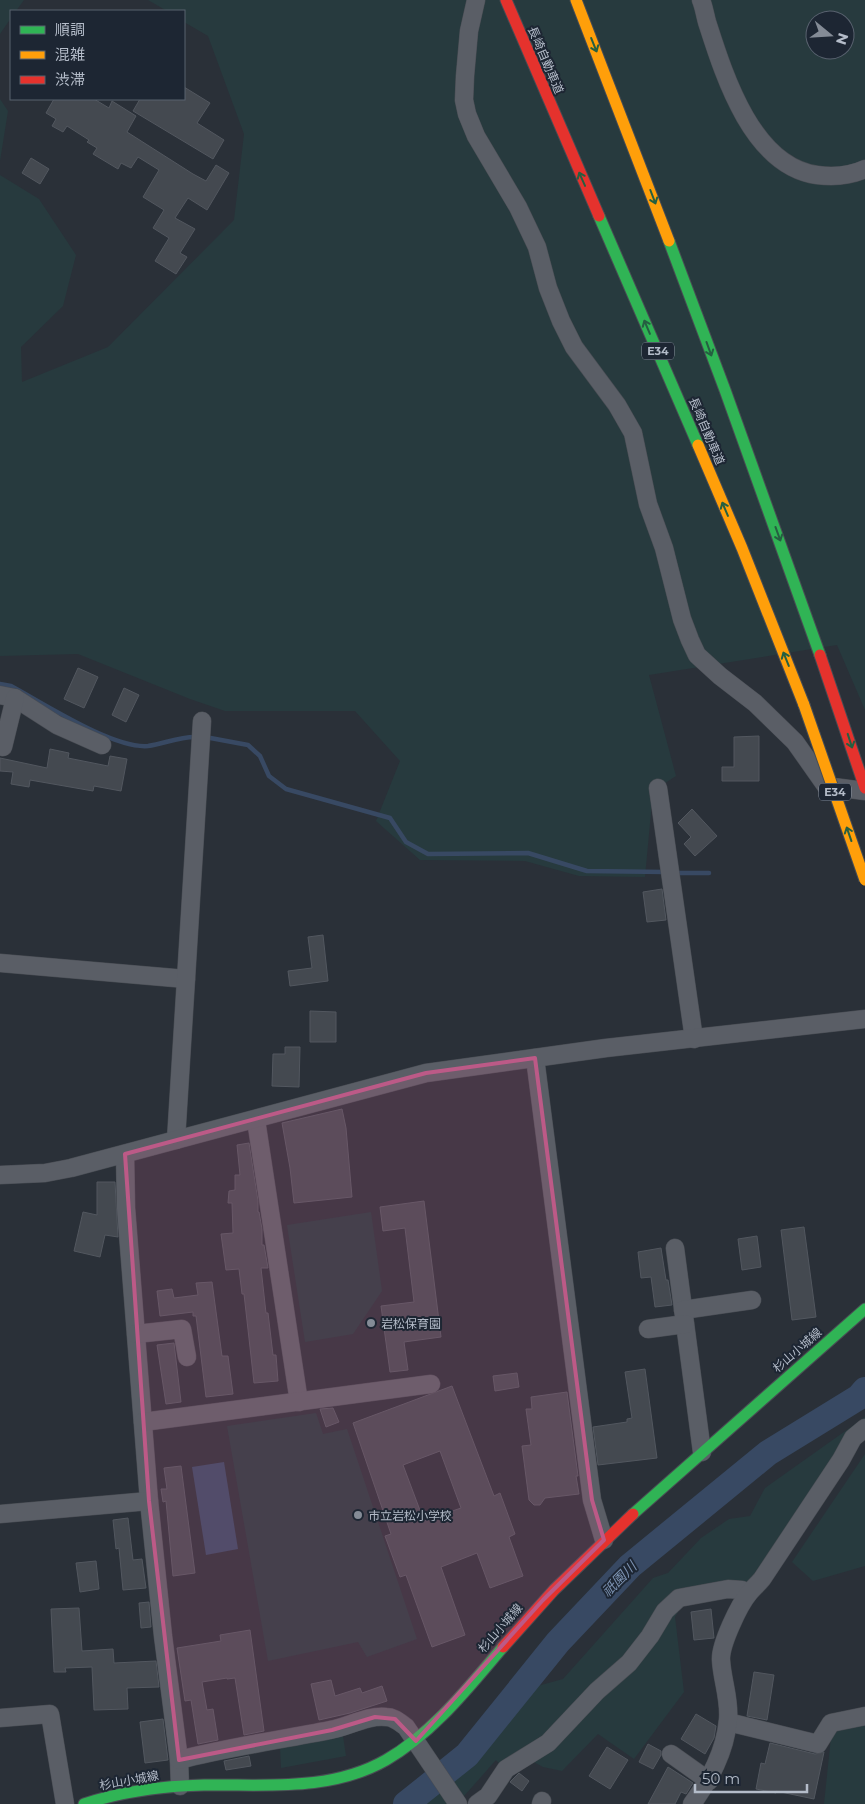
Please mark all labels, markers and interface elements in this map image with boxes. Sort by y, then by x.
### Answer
legend [10,10,185,100]
north arrow [805,10,855,60]
text: 順調 [55,20,85,39]
street label: 長崎自動車道 [525,24,567,96]
text: N [832,31,853,47]
one-way arrow [590,37,599,52]
text: 混雑 [55,45,85,64]
text: 渋滞 [55,70,85,89]
one-way arrow [576,172,586,187]
one-way arrow [649,189,658,204]
one-way arrow [642,320,652,335]
one-way arrow [705,341,714,356]
road number: E34 [642,342,674,360]
street label: 長崎自動車道 [686,395,728,467]
one-way arrow [720,502,730,517]
one-way arrow [774,526,783,541]
one-way arrow [781,652,790,667]
one-way arrow [845,732,855,748]
road number: E34 [819,784,851,800]
one-way arrow [844,827,853,842]
place label: 岩松保育園 [381,1316,441,1331]
marker: 岩松保育園 [365,1317,377,1329]
street label: 杉山小城線 [769,1325,825,1375]
place label: 市立岩松小学校 [368,1508,452,1523]
marker: 市立岩松小学校 [352,1509,364,1521]
water label: 祇園川 [598,1556,642,1600]
street label: 杉山小城線 [475,1600,525,1656]
scale bar [695,1762,808,1794]
street label: 杉山小城線 [98,1767,160,1793]
text: 50 m [702,1769,740,1788]

